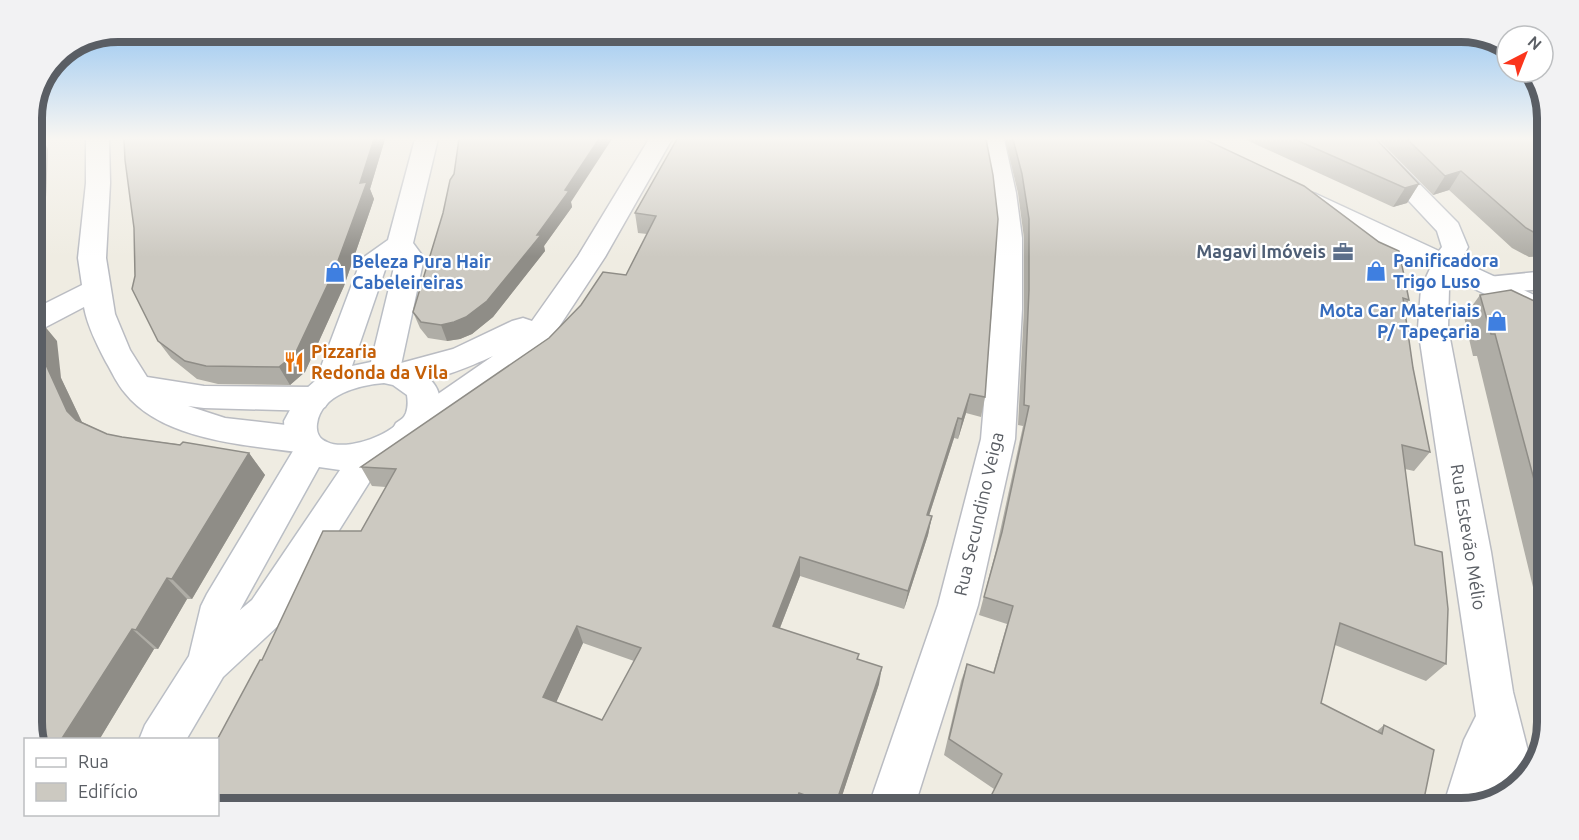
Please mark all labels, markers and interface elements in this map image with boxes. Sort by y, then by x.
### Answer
north arrow [1495,24,1555,84]
text: N [1525,32,1545,54]
office icon: Magavi Imóveis [1331,240,1355,264]
place label: Magavi Imóveis [1196,241,1326,261]
place label: Panificadora Trigo Luso [1393,250,1499,291]
place label: Beleza Pura Hair Cabeleireiras [352,251,492,292]
shop icon: Panificadora Trigo Luso [1364,259,1388,283]
shop icon: Beleza Pura Hair Cabeleireiras [323,260,347,284]
place label: Mota Car Materiais P/ Tapeçaria [1319,300,1480,342]
shop icon: Mota Car Materiais P/ Tapeçaria [1485,309,1509,333]
place label: Pizzaria Redonda da Vila [311,341,448,382]
restaurant icon: Pizzaria Redonda da Vila [282,350,306,374]
street label: Rua Secundino Veiga [949,430,1007,598]
street label: Rua Estevão Mélio [1448,462,1490,611]
legend [24,738,219,816]
text: Rua [78,751,109,771]
text: Edifício [78,781,138,801]

